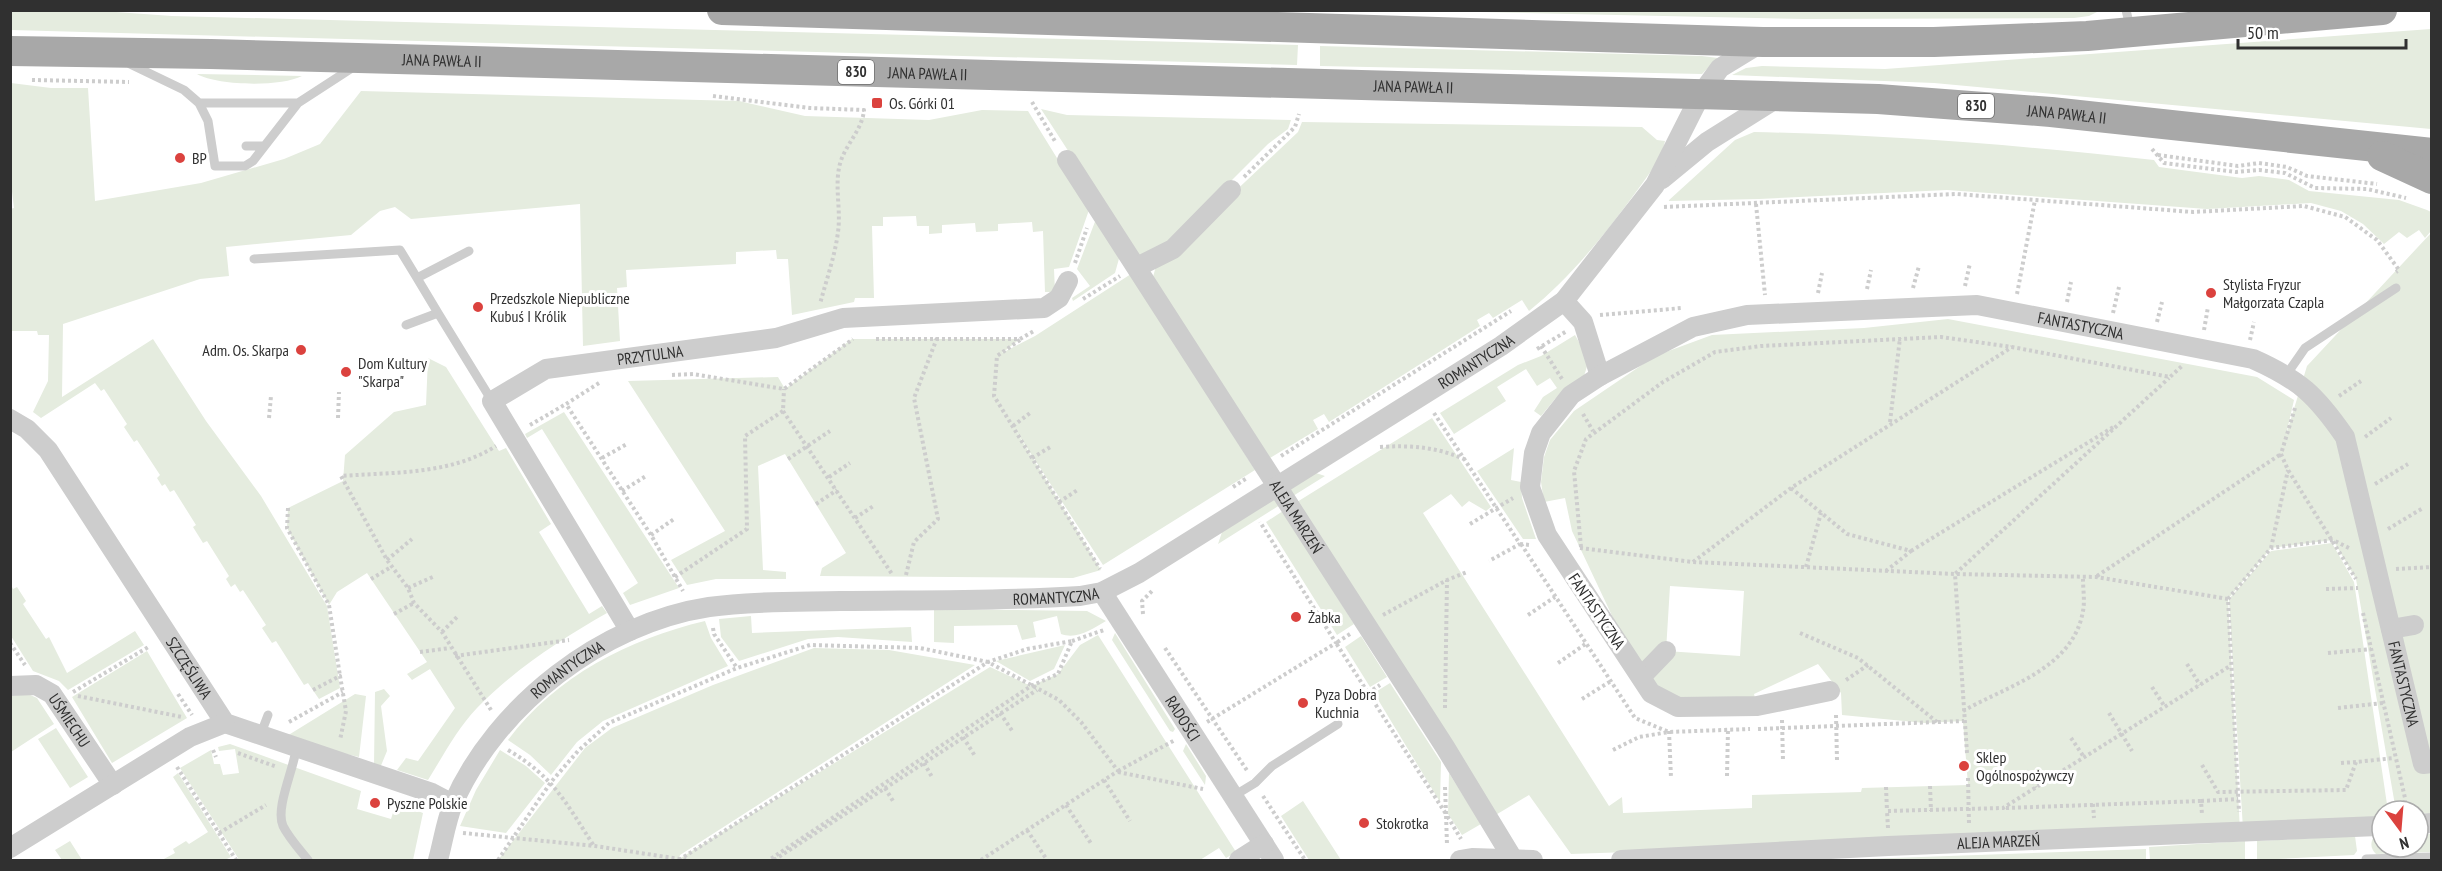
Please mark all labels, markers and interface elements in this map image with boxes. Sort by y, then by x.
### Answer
scale bar [2238,12,2406,50]
text: 50 m [2247,21,2279,44]
street label: JANA PAWŁA II [401,49,482,71]
road number: 830 [838,60,874,84]
street label: JANA PAWŁA II [887,62,968,84]
street label: JANA PAWŁA II [1373,75,1454,98]
place label: Os. Górki 01 [889,93,955,113]
road number: 830 [1958,94,1994,118]
marker: Os. Górki 01 [870,96,884,110]
street label: JANA PAWŁA II [2025,100,2107,128]
place label: BP [192,148,207,168]
marker: BP [173,151,187,165]
place label: Stylista Fryzur Małgorzata Czapla [2223,274,2324,312]
marker: Stylista Fryzur Małgorzata Czapla [2204,286,2218,300]
place label: Przedszkole Niepubliczne Kubuś I Królik [490,288,630,326]
marker: Przedszkole Niepubliczne Kubuś I Królik [471,300,485,314]
street label: FANTASTYCZNA [2036,307,2126,344]
street label: ROMANTYCZNA [1434,330,1518,393]
place label: Adm. Os. Skarpa [202,340,289,360]
street label: PRZYTULNA [616,341,685,369]
marker: Adm. Os. Skarpa [294,343,308,357]
place label: Dom Kultury "Skarpa" [358,353,427,391]
marker: Dom Kultury "Skarpa" [339,365,353,379]
street label: ALEJA MARZEŃ [1266,476,1327,557]
street label: FANTASTYCZNA [1564,569,1630,653]
street label: ROMANTYCZNA [1013,583,1101,609]
place label: Żabka [1308,607,1341,627]
marker: Żabka [1289,610,1303,624]
street label: SZCZĘŚLIWA [162,633,217,703]
street label: ROMANTYCZNA [526,636,608,703]
street label: FANTASTYCZNA [2384,639,2424,729]
place label: Pyza Dobra Kuchnia [1315,684,1377,722]
street label: UŚMIECHU [45,690,95,751]
street label: RADOŚCI [1161,692,1205,745]
marker: Pyza Dobra Kuchnia [1296,696,1310,710]
place label: Sklep Ogólnospożywczy [1976,747,2074,785]
marker: Sklep Ogólnospożywczy [1957,759,1971,773]
place label: Pyszne Polskie [387,793,468,813]
marker: Pyszne Polskie [368,796,382,810]
north arrow [2370,799,2430,859]
place label: Stokrotka [1376,813,1429,833]
marker: Stokrotka [1357,816,1371,830]
street label: ALEJA MARZEŃ [1957,830,2040,853]
text: N [2397,833,2411,854]

